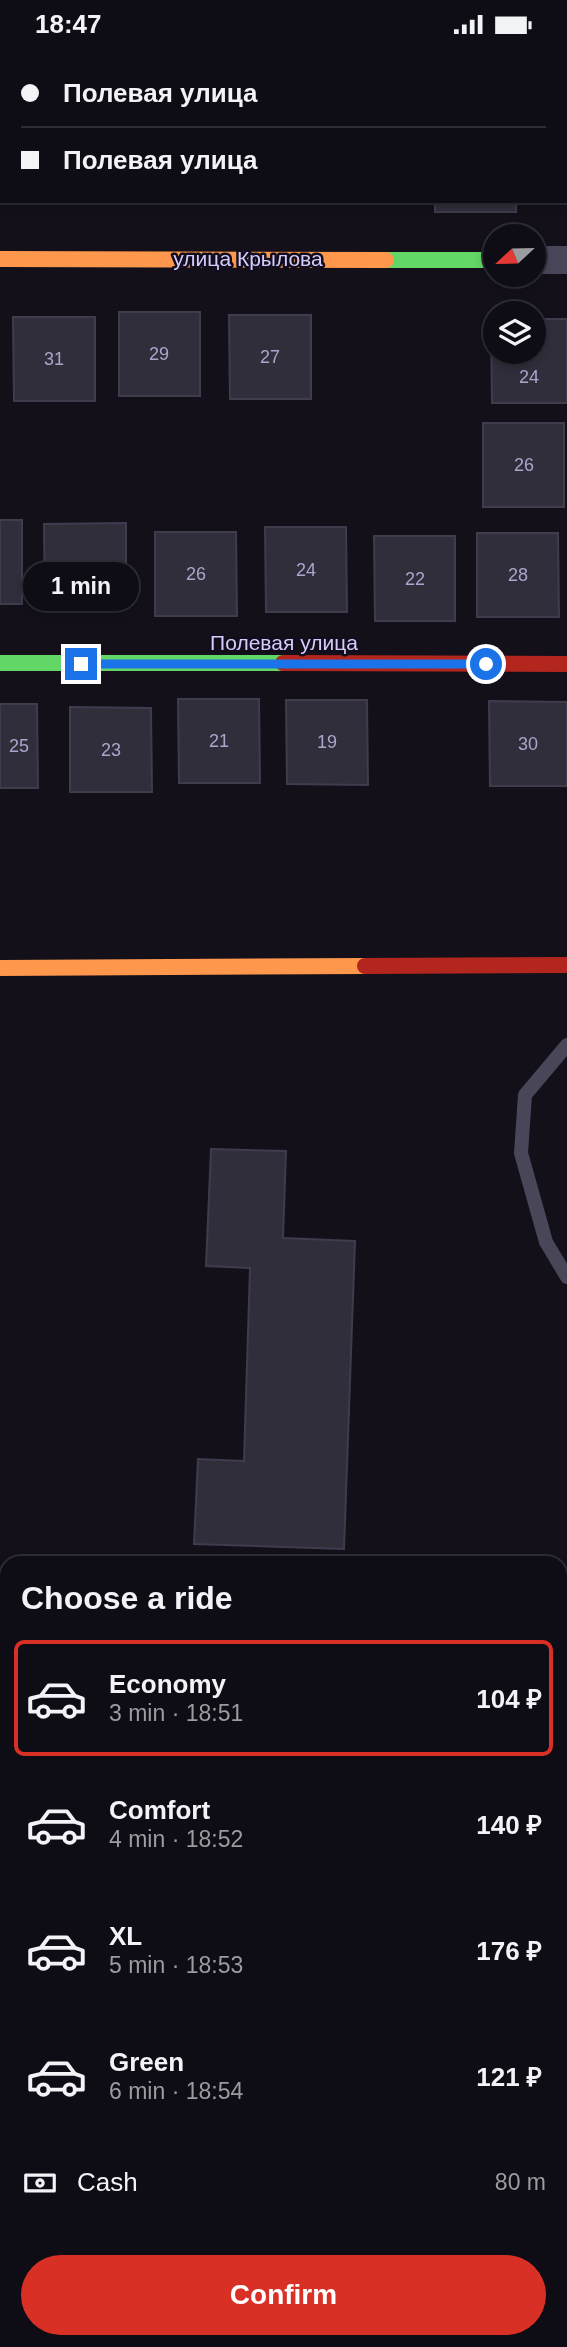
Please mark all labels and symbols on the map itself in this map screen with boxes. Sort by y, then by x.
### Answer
north arrow [483,224,546,287]
street label: улица Крылова [173,247,323,270]
house number: 29 [149,344,169,364]
house number: 27 [260,347,280,367]
house number: 31 [44,349,64,369]
house number: 24 [519,367,539,387]
house number: 26 [514,455,534,475]
house number: 24 [296,560,316,580]
callout: 1 min [23,563,139,611]
house number: 26 [186,564,206,584]
house number: 28 [508,565,528,585]
house number: 22 [405,569,425,589]
street label: Полевая улица [210,631,358,654]
route end [65,648,97,680]
route start [470,648,502,680]
house number: 21 [209,731,229,751]
house number: 19 [317,732,337,752]
house number: 30 [518,734,538,754]
house number: 25 [9,736,29,756]
house number: 23 [101,740,121,760]

